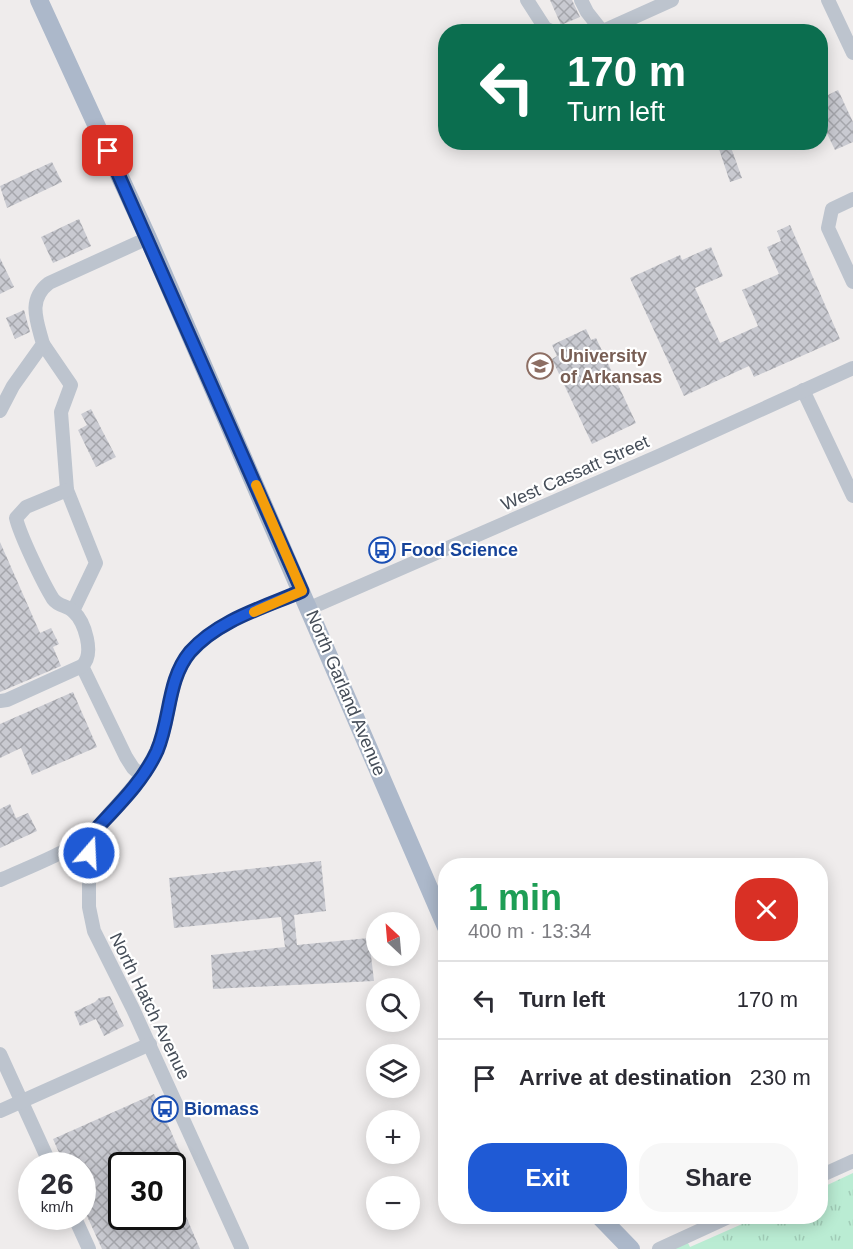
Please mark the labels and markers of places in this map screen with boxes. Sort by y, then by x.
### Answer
pin [82,125,133,176]
place label: University of Arkansas [560,346,662,387]
school or university icon: University of Arkansas [525,351,555,381]
bus stop icon: Food Science [367,535,397,565]
place label: Food Science [401,540,518,560]
bus stop icon: Biomass [150,1094,180,1124]
place label: Biomass [184,1099,259,1119]

